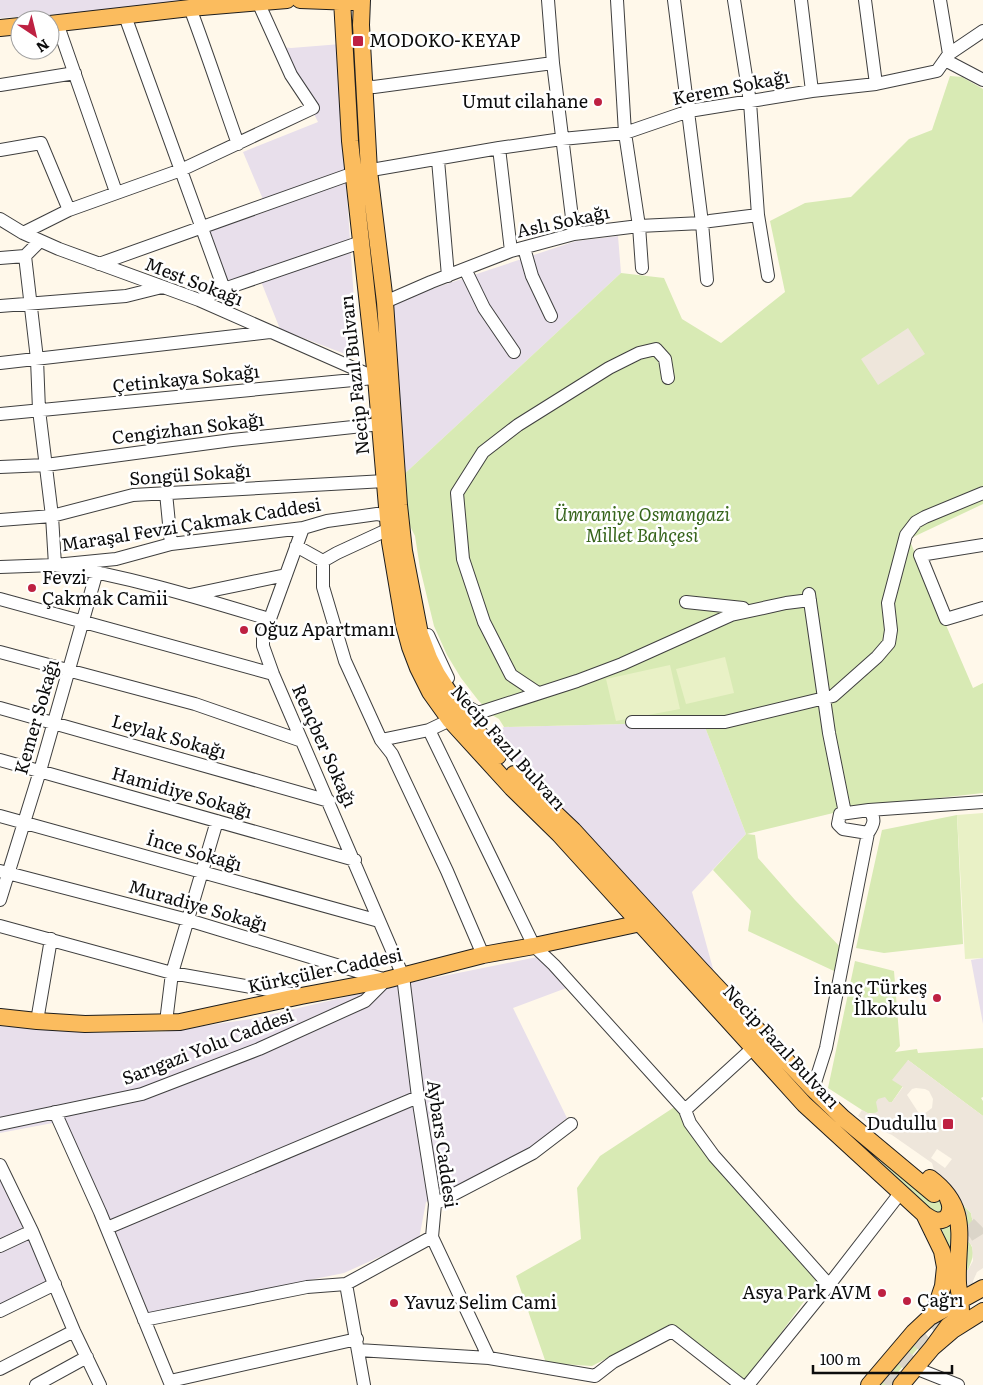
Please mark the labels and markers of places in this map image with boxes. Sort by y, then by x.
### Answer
place label: MODOKO-KEYAP [369,26,521,53]
marker: MODOKO-KEYAP [351,34,365,48]
place label: Umut cilahane [462,87,588,114]
marker: Umut cilahane [592,96,604,108]
place label: Fevzi Çakmak Camii [42,563,168,611]
marker: Fevzi Çakmak Camii [26,582,38,594]
place label: Oğuz Apartmanı [254,615,395,642]
marker: Oğuz Apartmanı [238,624,250,636]
place label: İnanç Türkeş İlkokulu [813,973,927,1021]
marker: İnanç Türkeş İlkokulu [931,992,943,1004]
place label: Dudullu [866,1109,937,1136]
marker: Dudullu [941,1117,955,1131]
place label: Asya Park AVM [742,1278,872,1305]
place label: Çağrı [917,1286,964,1313]
marker: Asya Park AVM [876,1287,888,1299]
place label: Yavuz Selim Cami [404,1288,557,1315]
marker: Çağrı [901,1295,913,1307]
marker: Yavuz Selim Cami [388,1297,400,1309]

